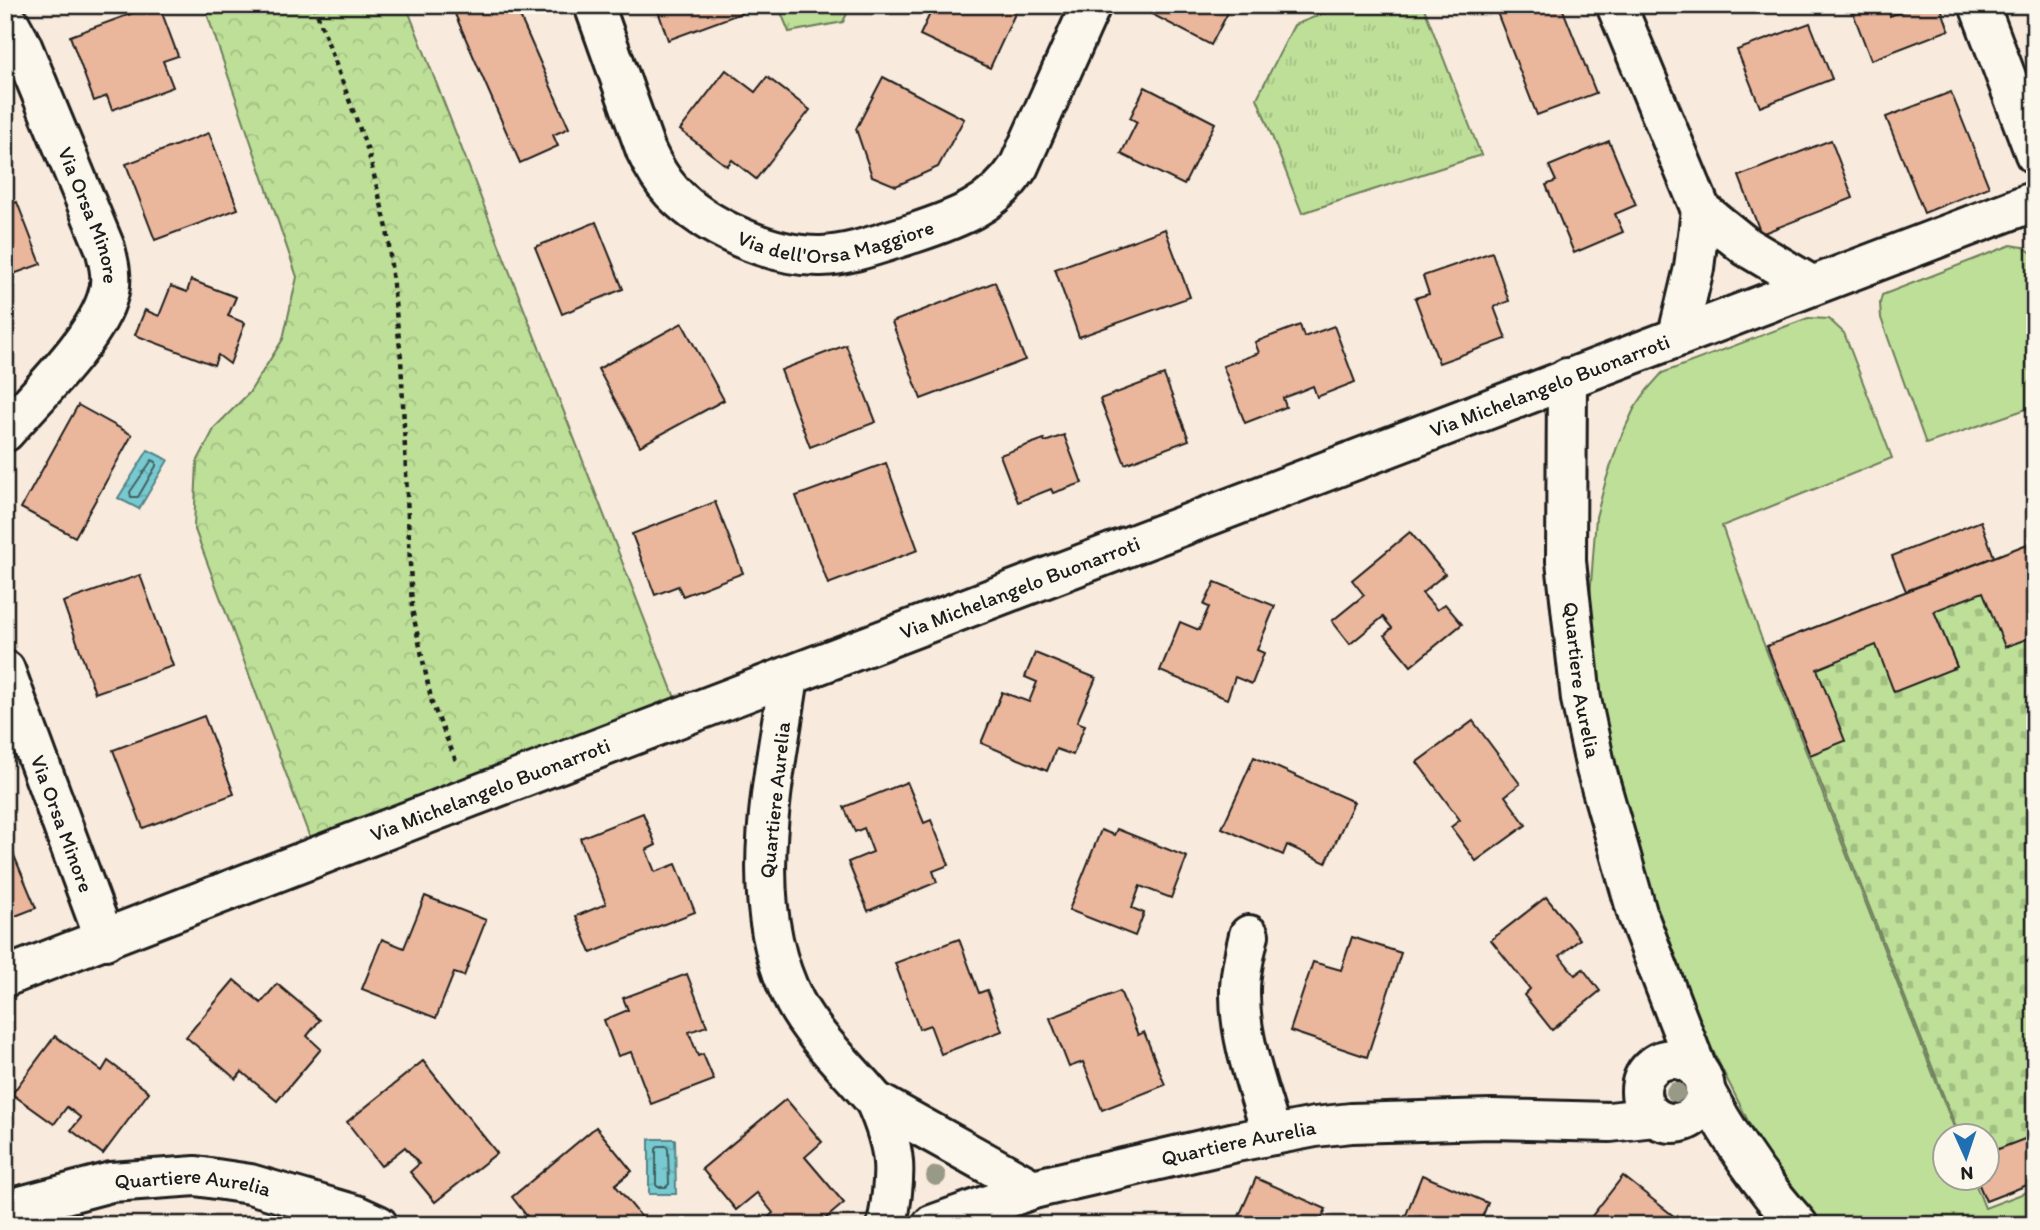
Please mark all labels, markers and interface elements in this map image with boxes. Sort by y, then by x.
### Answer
street label: Via Orsa Minore [53,143,123,284]
street label: Via dell'Orsa Maggiore [734,214,937,268]
street label: Via Michelangelo Buonarroti [1426,328,1673,443]
street label: Via Michelangelo Buonarroti [896,530,1143,644]
street label: Quartiere Aurelia [1559,601,1606,760]
street label: Quartiere Aurelia [754,720,795,880]
street label: Via Michelangelo Buonarroti [366,732,613,847]
street label: Via Orsa Minore [26,752,99,896]
street label: Quartiere Aurelia [1159,1114,1318,1171]
north arrow [1932,1122,2002,1192]
street label: Quartiere Aurelia [114,1162,274,1202]
text: N [1960,1162,1974,1185]

